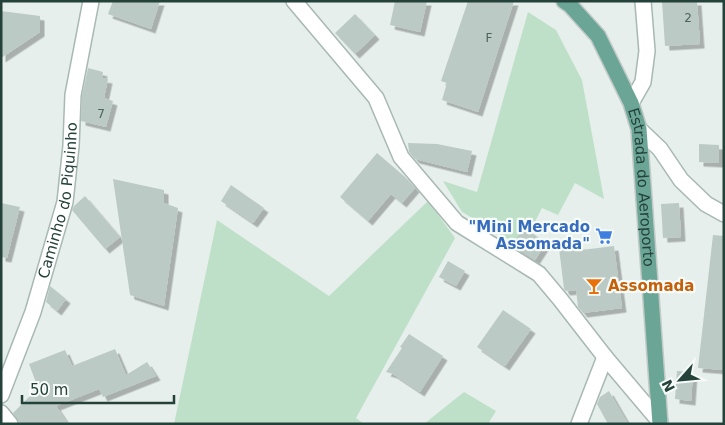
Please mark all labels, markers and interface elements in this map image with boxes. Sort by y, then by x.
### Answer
house number: 2 [684,11,692,25]
house number: F [486,31,493,45]
street label: Estrada do Aeroporto [624,106,658,267]
house number: 7 [97,107,105,121]
street label: Caminho do Piquinho [34,122,81,281]
place label: "Mini Mercado Assomada" [469,218,590,253]
supermarket icon: "Mini Mercado Assomada" [594,226,614,246]
bar icon: Assomada [584,276,604,296]
place label: Assomada [608,277,694,295]
north arrow [655,355,705,405]
scale bar [22,372,175,404]
text: N [659,377,678,395]
text: 50 m [30,381,68,399]

